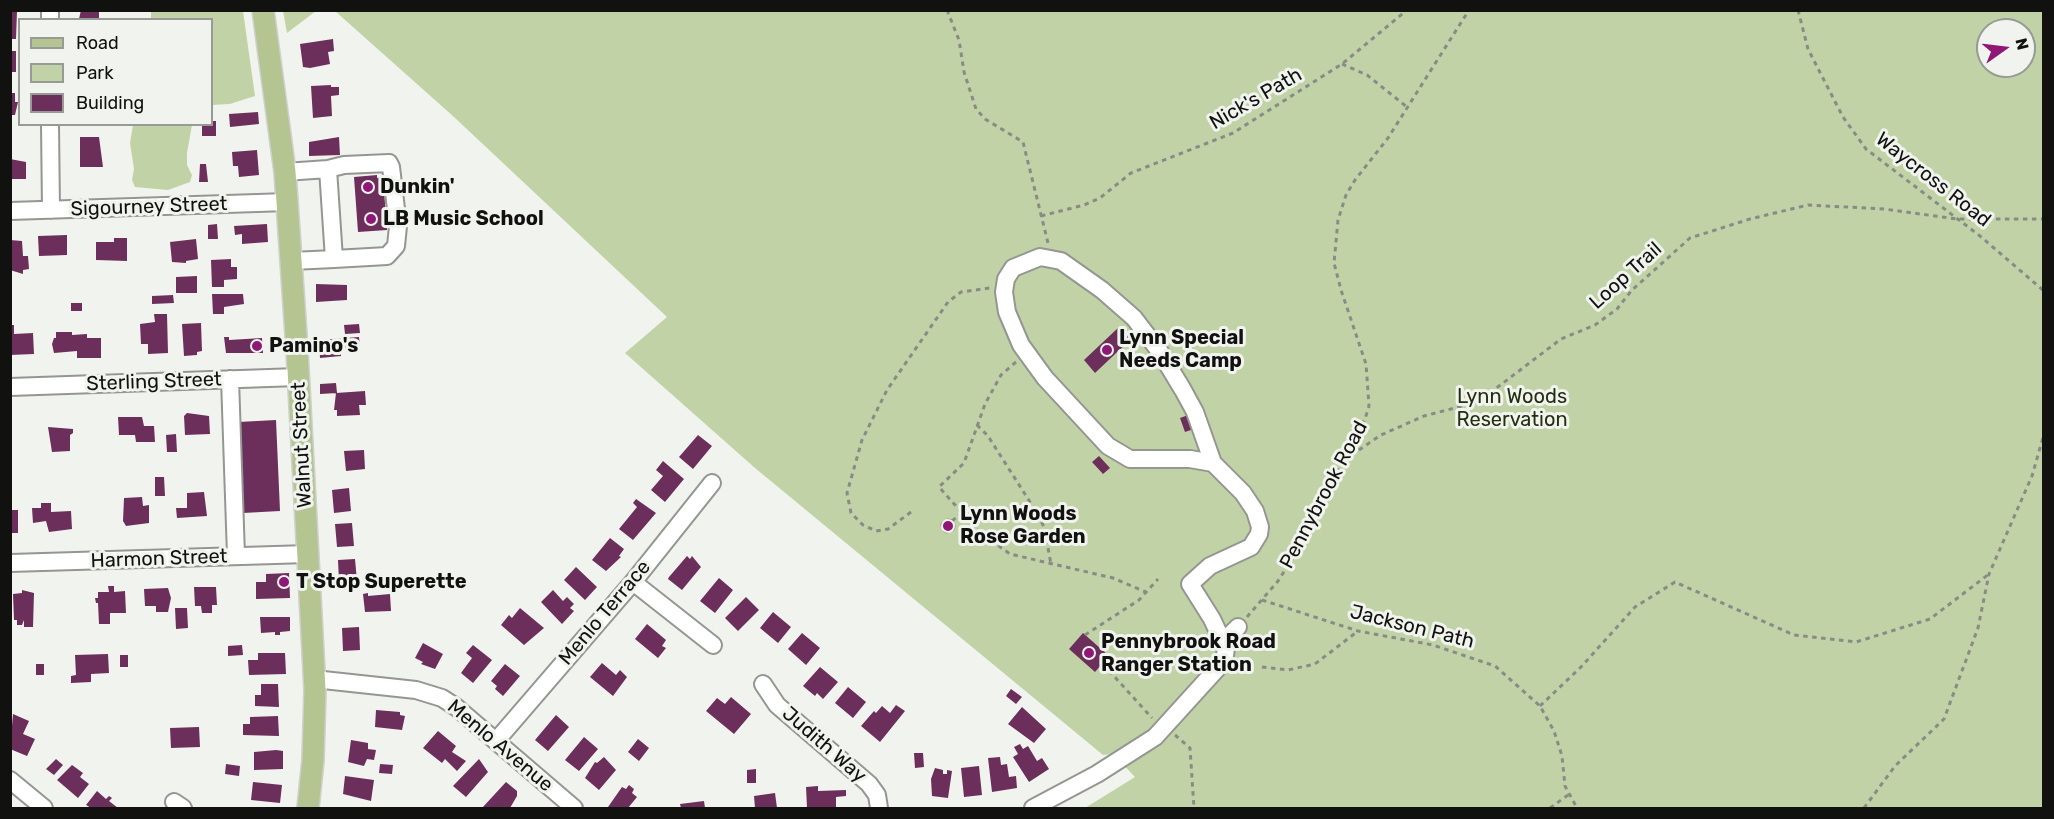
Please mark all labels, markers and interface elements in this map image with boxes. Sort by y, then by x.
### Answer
legend [18,18,213,126]
north arrow [1976,18,2036,78]
text: Road [76,32,119,54]
text: N [2011,36,2033,52]
text: Park [76,62,113,84]
street label: Nick's Path [1206,63,1306,135]
text: Building [76,92,144,114]
street label: Waycross Road [1871,128,1995,232]
place label: Dunkin' [380,175,455,199]
marker: Dunkin' [361,180,375,194]
street label: Sigourney Street [70,192,228,222]
place label: LB Music School [383,207,544,231]
marker: LB Music School [364,212,378,226]
street label: Loop Trail [1585,237,1667,315]
place label: Lynn Special Needs Camp [1119,326,1244,373]
place label: Pamino's [269,334,358,358]
marker: Pamino's [250,339,264,353]
marker: Lynn Special Needs Camp [1100,343,1114,357]
street label: Sterling Street [86,368,222,396]
street label: Walnut Street [287,381,317,509]
park label: Lynn Woods Reservation [1456,385,1568,432]
street label: Pennybrook Road [1275,417,1373,573]
place label: Lynn Woods Rose Garden [960,502,1086,549]
marker: Lynn Woods Rose Garden [941,519,955,533]
street label: Harmon Street [90,545,228,573]
street label: Menlo Terrace [554,556,656,670]
place label: T Stop Superette [296,570,467,594]
marker: T Stop Superette [277,575,291,589]
street label: Jackson Path [1347,600,1477,654]
place label: Pennybrook Road Ranger Station [1101,630,1276,677]
marker: Pennybrook Road Ranger Station [1082,646,1096,660]
street label: Menlo Avenue [442,695,558,797]
street label: Judith Way [777,702,871,788]

